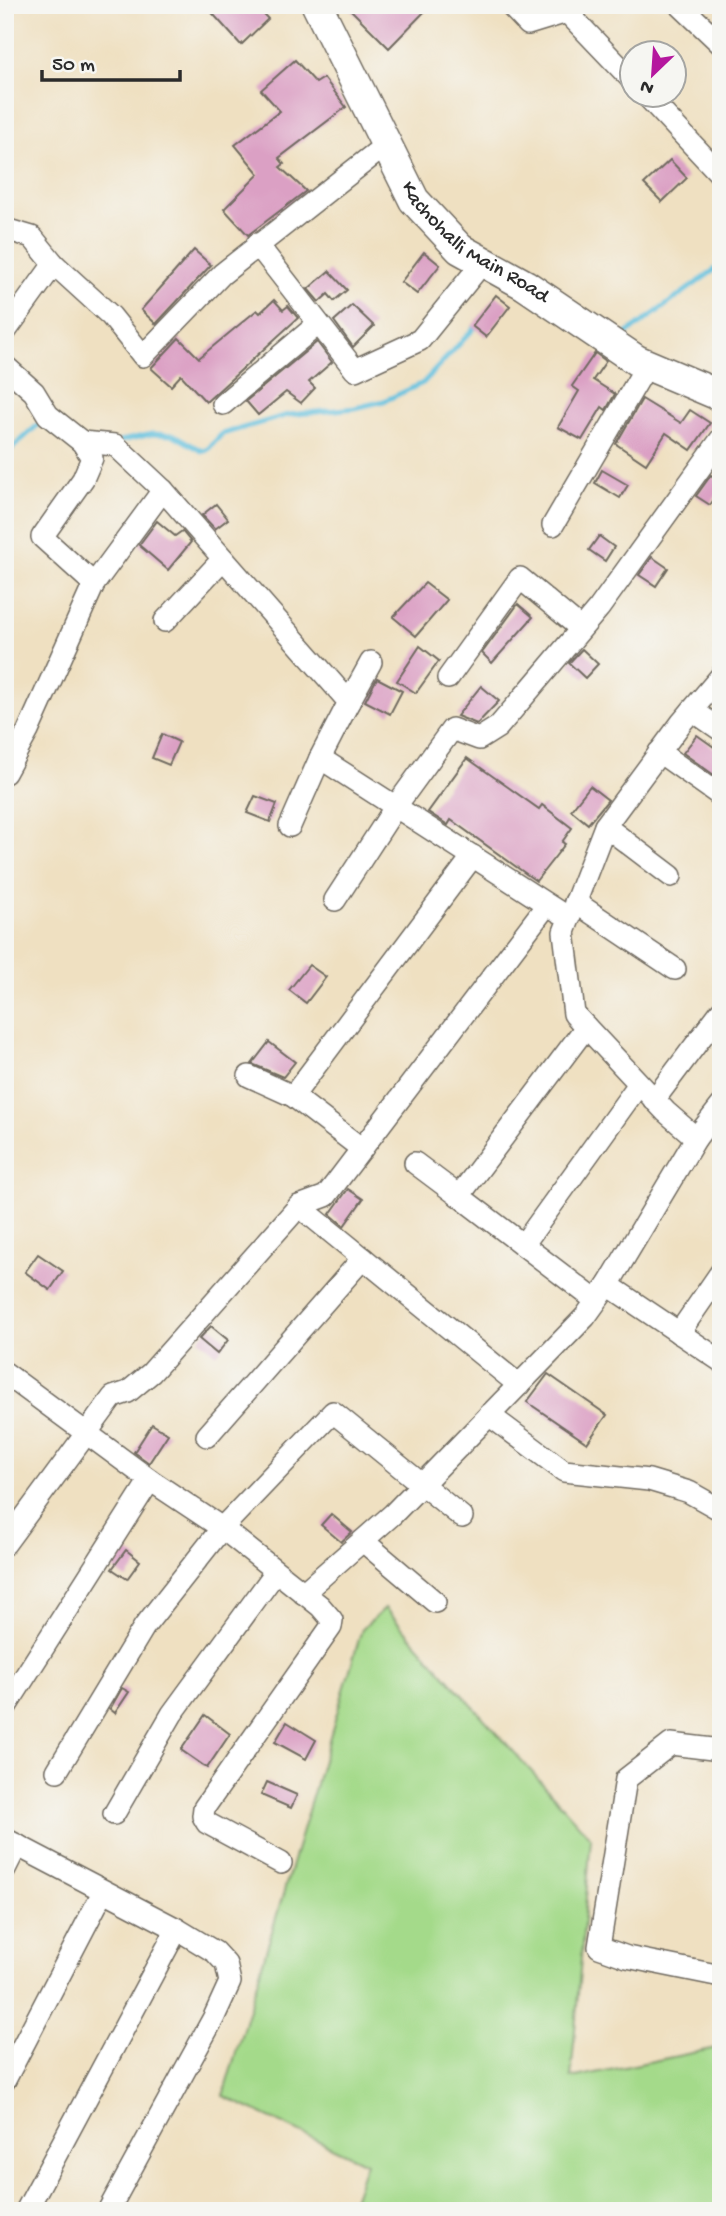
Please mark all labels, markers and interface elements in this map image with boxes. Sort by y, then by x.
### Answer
scale bar [42,38,180,82]
north arrow [618,38,688,108]
text: 50 m [52,54,95,79]
text: N [637,73,658,99]
street label: Kachohalli Main Road [394,178,555,311]

